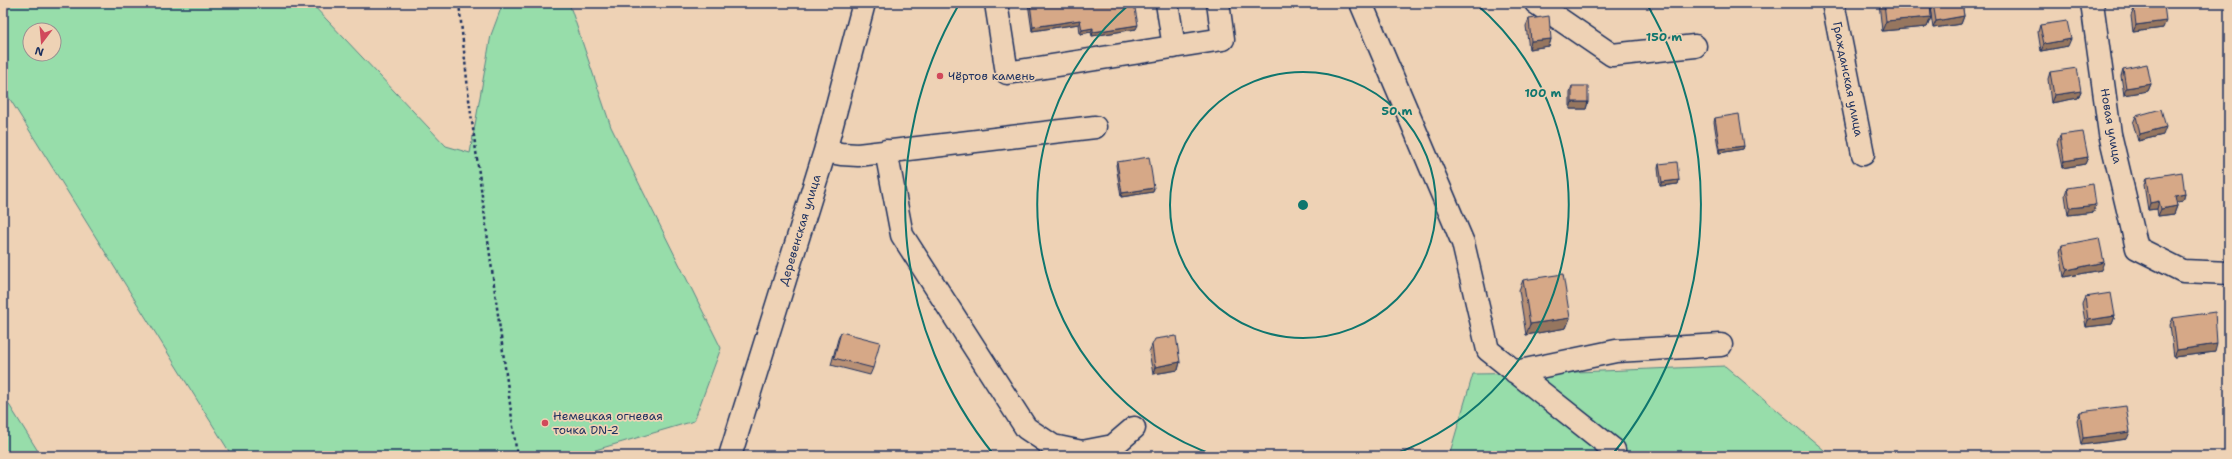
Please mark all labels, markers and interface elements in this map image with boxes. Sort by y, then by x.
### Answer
street label: Гражданская улица [1829,20,1867,138]
north arrow [22,22,62,62]
text: 150 m [1646,29,1682,45]
text: N [33,43,46,60]
place label: Чёртов камень [948,68,1035,84]
marker: Чёртов камень [935,71,945,81]
text: 100 m [1525,85,1562,101]
street label: Новая улица [2096,87,2126,166]
text: 50 m [1382,103,1413,119]
street label: Деревенская улица [775,172,825,288]
centre of rings [1296,198,1310,212]
place label: Немецкая огневая точка DN-2 [553,408,663,438]
marker: Немецкая огневая точка DN-2 [540,418,550,428]

